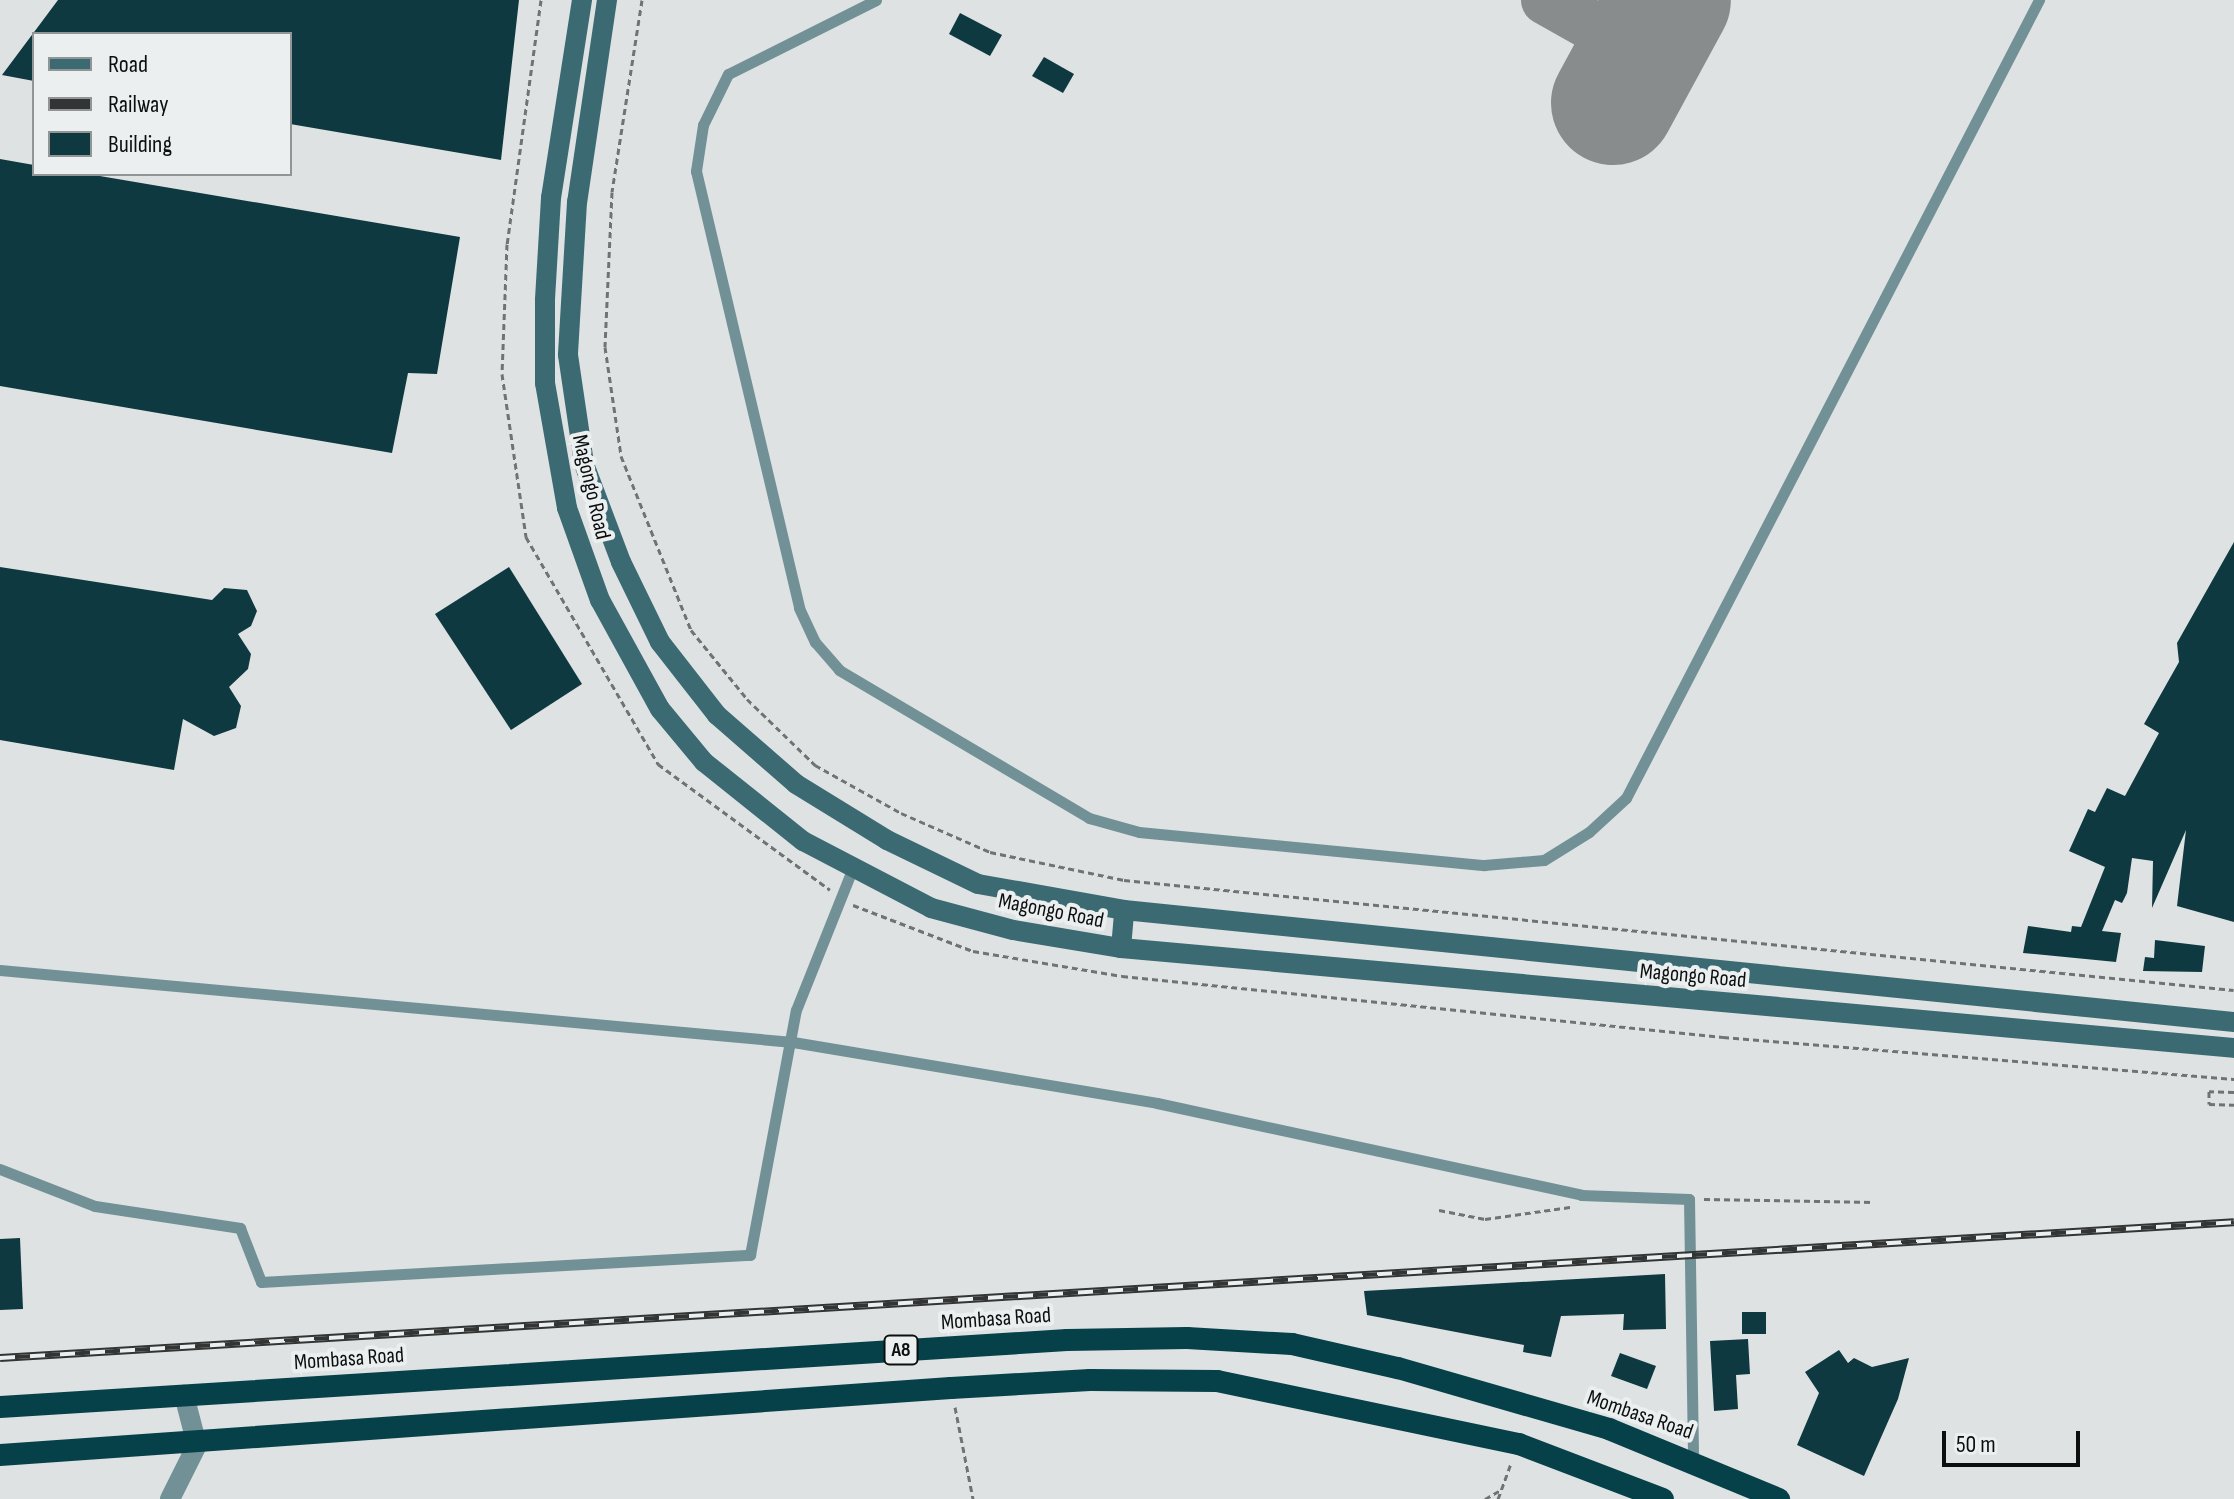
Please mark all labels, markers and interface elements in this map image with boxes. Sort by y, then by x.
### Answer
legend [32,32,292,176]
text: Road [108,50,148,79]
text: Railway [108,90,168,119]
text: Building [108,130,172,159]
street label: Magongo Road [566,432,616,542]
street label: Magongo Road [996,888,1106,934]
street label: Magongo Road [1639,958,1747,994]
street label: Mombasa Road [940,1302,1052,1336]
road number: A8 [883,1334,919,1366]
street label: Mombasa Road [293,1342,405,1376]
street label: Mombasa Road [1584,1385,1696,1445]
scale bar [1946,1415,2084,1465]
text: 50 m [1956,1430,1996,1459]

